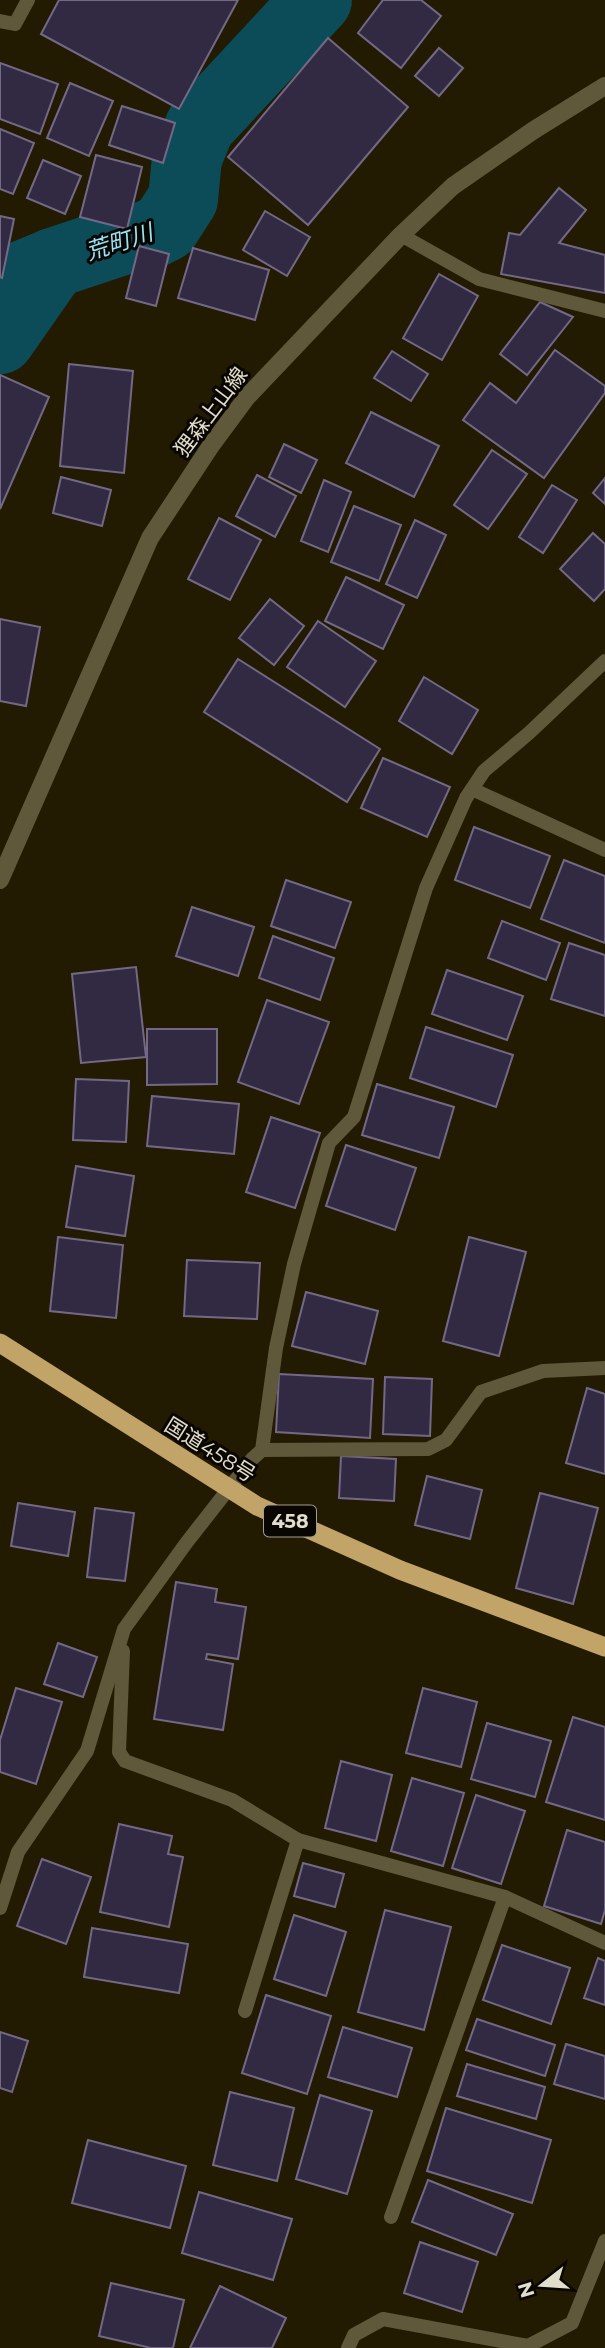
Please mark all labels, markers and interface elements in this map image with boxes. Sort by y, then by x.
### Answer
water label: 荒町川 [82,217,159,266]
street label: 狸森上山線 [169,362,252,461]
street label: 国道458号 [160,1412,260,1487]
road number: 458 [264,1506,316,1536]
north arrow [507,2250,577,2320]
text: N [513,2279,539,2301]

